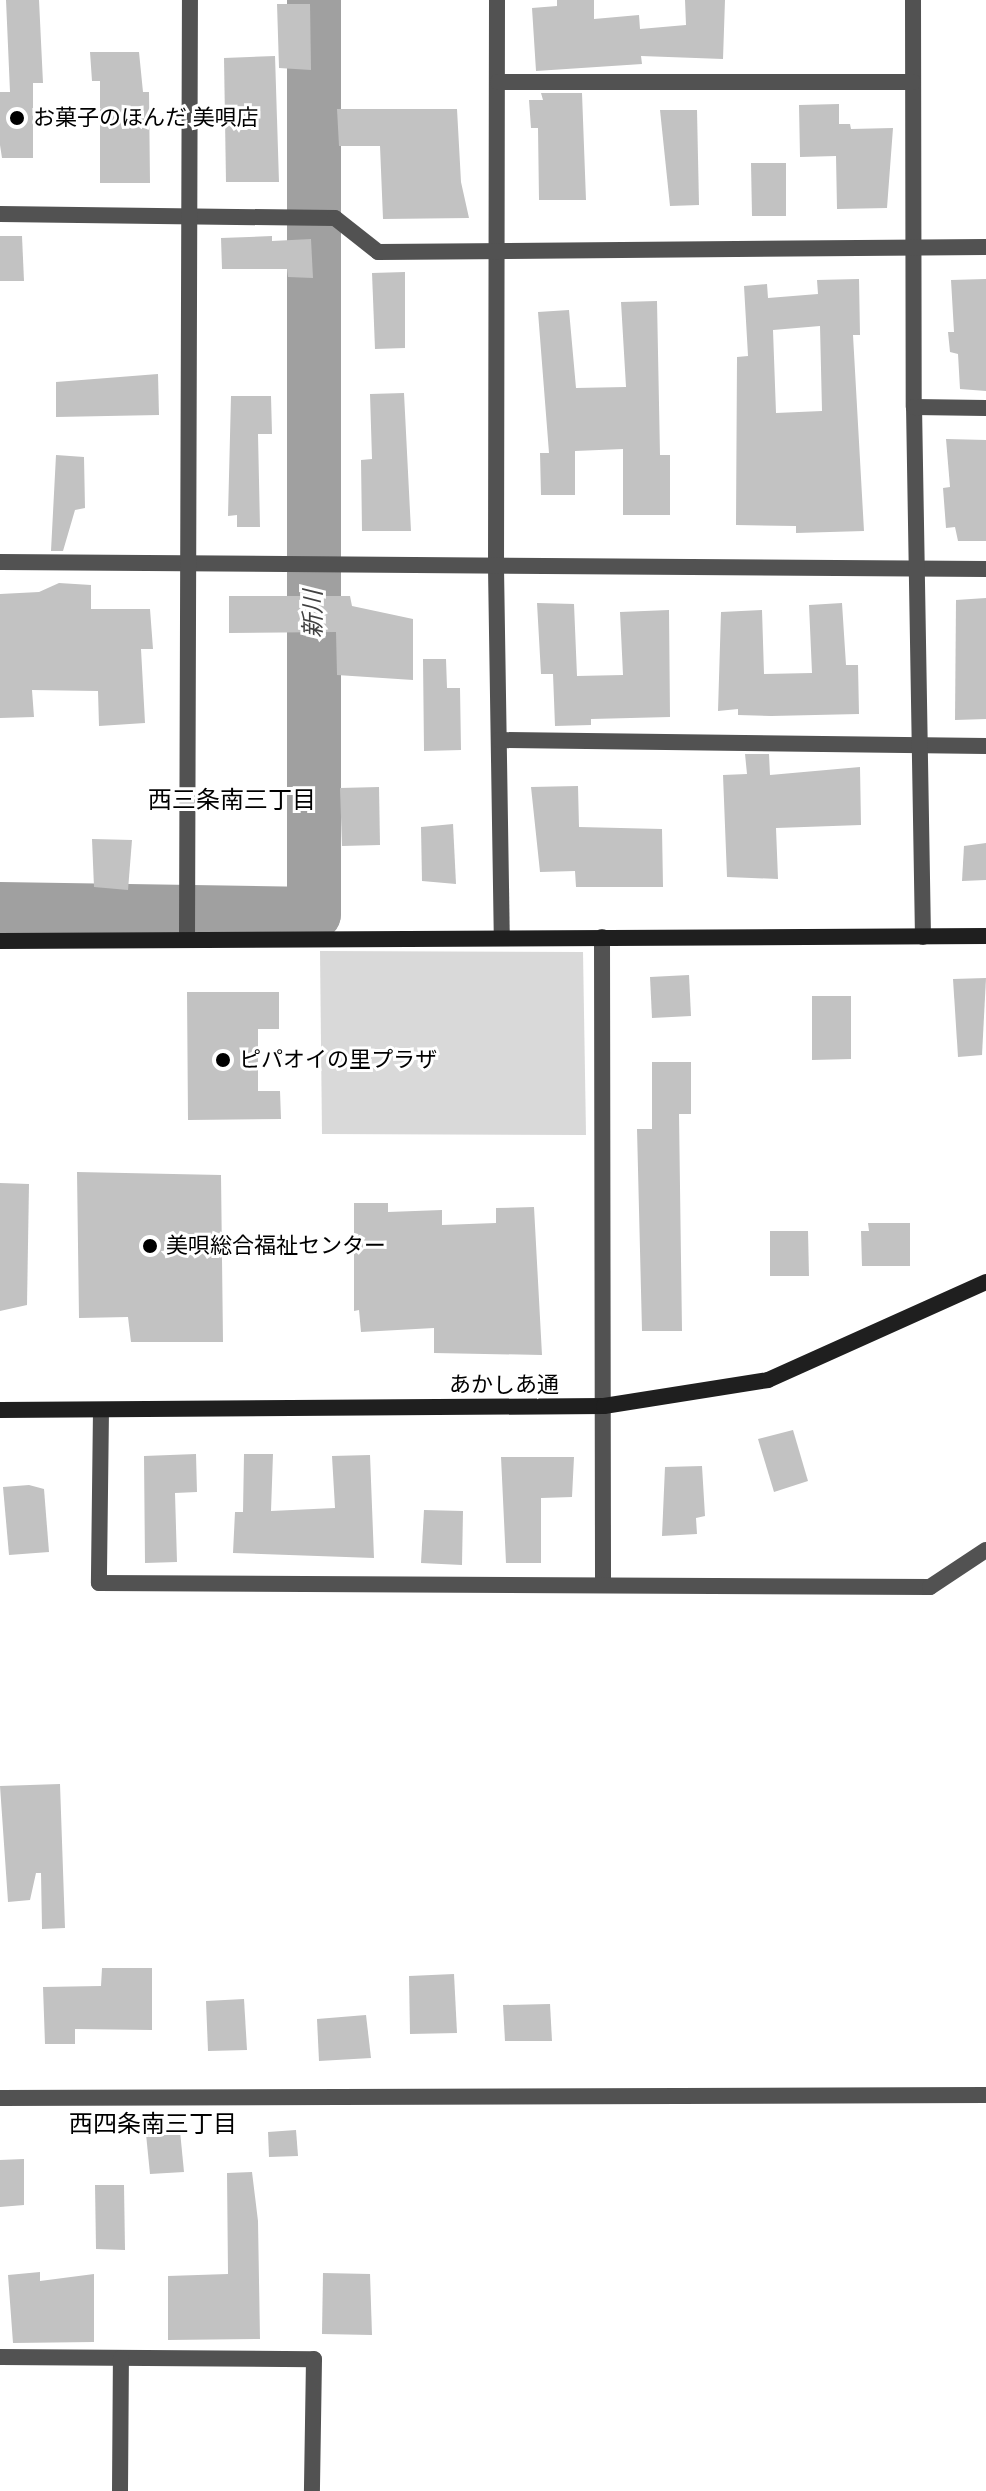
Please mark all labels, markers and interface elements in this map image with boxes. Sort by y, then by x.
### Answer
place label: お菓子のほんだ 美唄店 [33,105,259,131]
marker: お菓子のほんだ 美唄店 [8,109,26,127]
water label: 新川 [300,590,328,638]
district label: 西三条南三丁目 [148,787,316,815]
place label: ピパオイの里プラザ [239,1047,437,1073]
marker: ピパオイの里プラザ [214,1051,232,1069]
place label: 美唄総合福祉センター [166,1233,386,1259]
marker: 美唄総合福祉センター [141,1237,159,1255]
street label: あかしあ通 [449,1372,559,1398]
district label: 西四条南三丁目 [69,2111,237,2139]

